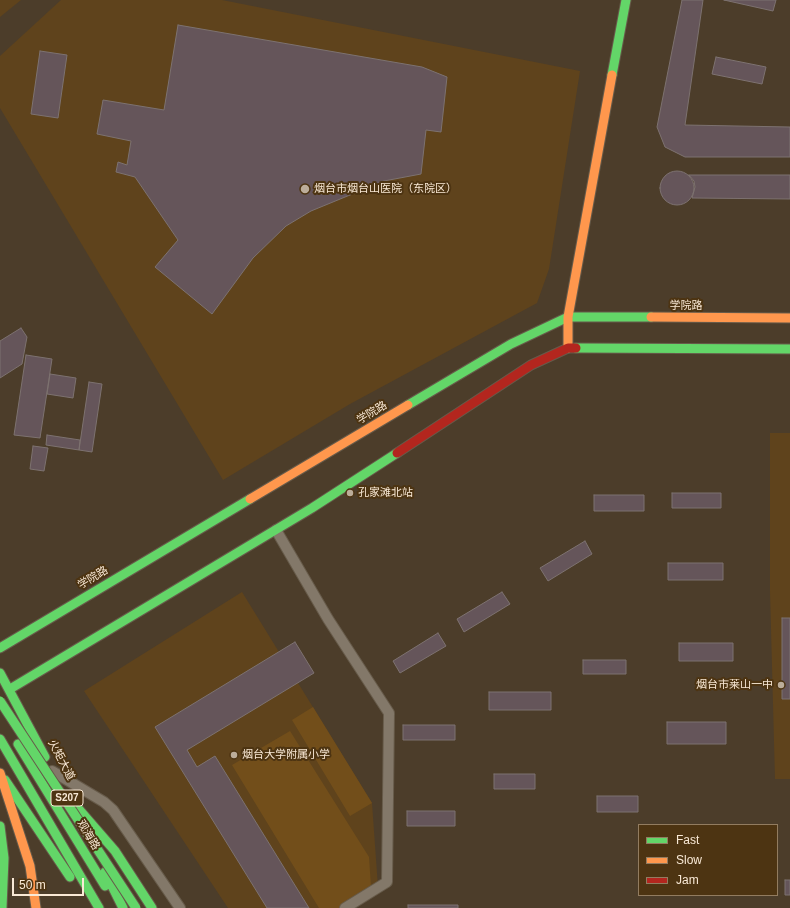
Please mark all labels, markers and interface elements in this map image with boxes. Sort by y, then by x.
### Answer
place label: 烟台市烟台山医院（东院区） [314,182,457,196]
marker: 烟台市烟台山医院（东院区） [299,183,311,195]
street label: 学院路 [670,299,702,313]
street label: 学院路 [354,399,390,427]
place label: 孔家滩北站 [358,486,413,500]
marker: 孔家滩北站 [345,488,355,498]
street label: 学院路 [75,564,111,592]
place label: 烟台市莱山一中 [696,678,773,692]
marker: 烟台市莱山一中 [776,680,786,690]
street label: 火矩大道 [45,737,77,783]
place label: 烟台大学附属小学 [242,748,330,762]
marker: 烟台大学附属小学 [229,750,239,760]
road number: S207 [51,790,83,806]
street label: 观海路 [74,817,102,853]
legend [638,824,778,896]
text: Fast [676,833,699,847]
text: Slow [676,853,702,867]
scale bar [14,870,86,896]
text: Jam [676,873,699,887]
text: 50 m [19,878,46,892]

